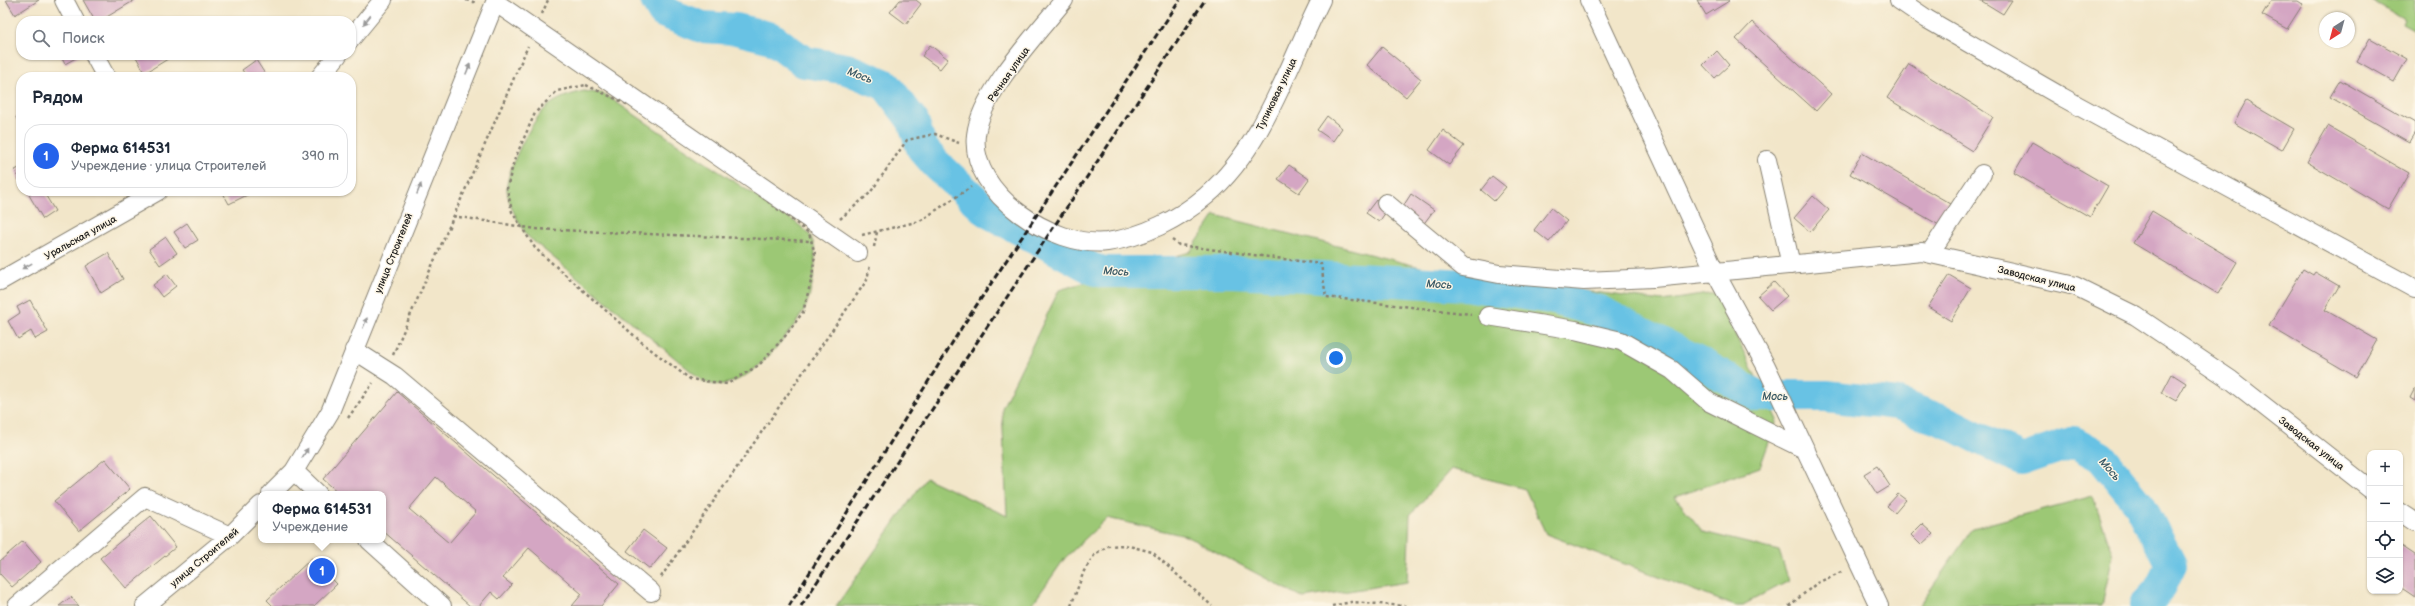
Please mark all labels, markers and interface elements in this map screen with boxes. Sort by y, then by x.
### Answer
north arrow [2319,12,2355,48]
one-way arrow [362,14,371,25]
search box [16,16,356,60]
icon: search [30,27,52,49]
text: Поиск [62,29,105,48]
street label: Речная улица [985,45,1032,104]
street label: Тупиковая улица [1254,56,1300,133]
one-way arrow [465,62,471,74]
water label: Мось [845,65,875,86]
text: Рядом [32,88,83,108]
text: Ферма 614531 [71,139,170,158]
text: 1 [43,148,49,164]
text: 390 m [302,148,339,164]
text: Учреждение · улица Строителей [71,158,266,174]
one-way arrow [416,183,422,195]
street label: улица Строителей [372,211,416,295]
street label: Уральская улица [42,213,119,263]
one-way arrow [21,263,33,269]
street label: Заводская улица [1997,263,2077,294]
water label: Мось [1103,264,1130,279]
water label: Мось [1426,277,1453,292]
one-way arrow [362,316,368,328]
your location [1326,348,1346,368]
water label: Мось [1762,390,1788,403]
street label: Заводская улица [2276,414,2347,473]
one-way arrow [301,447,308,459]
map controls [2367,450,2403,594]
button: + [2367,450,2403,486]
water label: Мось [2096,455,2123,484]
button: − [2367,486,2403,522]
popup [258,491,386,543]
text: Ферма 614531 [272,500,372,519]
text: Учреждение [272,519,348,535]
button: locate [2367,522,2403,558]
street label: улица Строителей [168,526,241,590]
pin: 1 [309,556,335,586]
button: layers [2367,558,2403,594]

